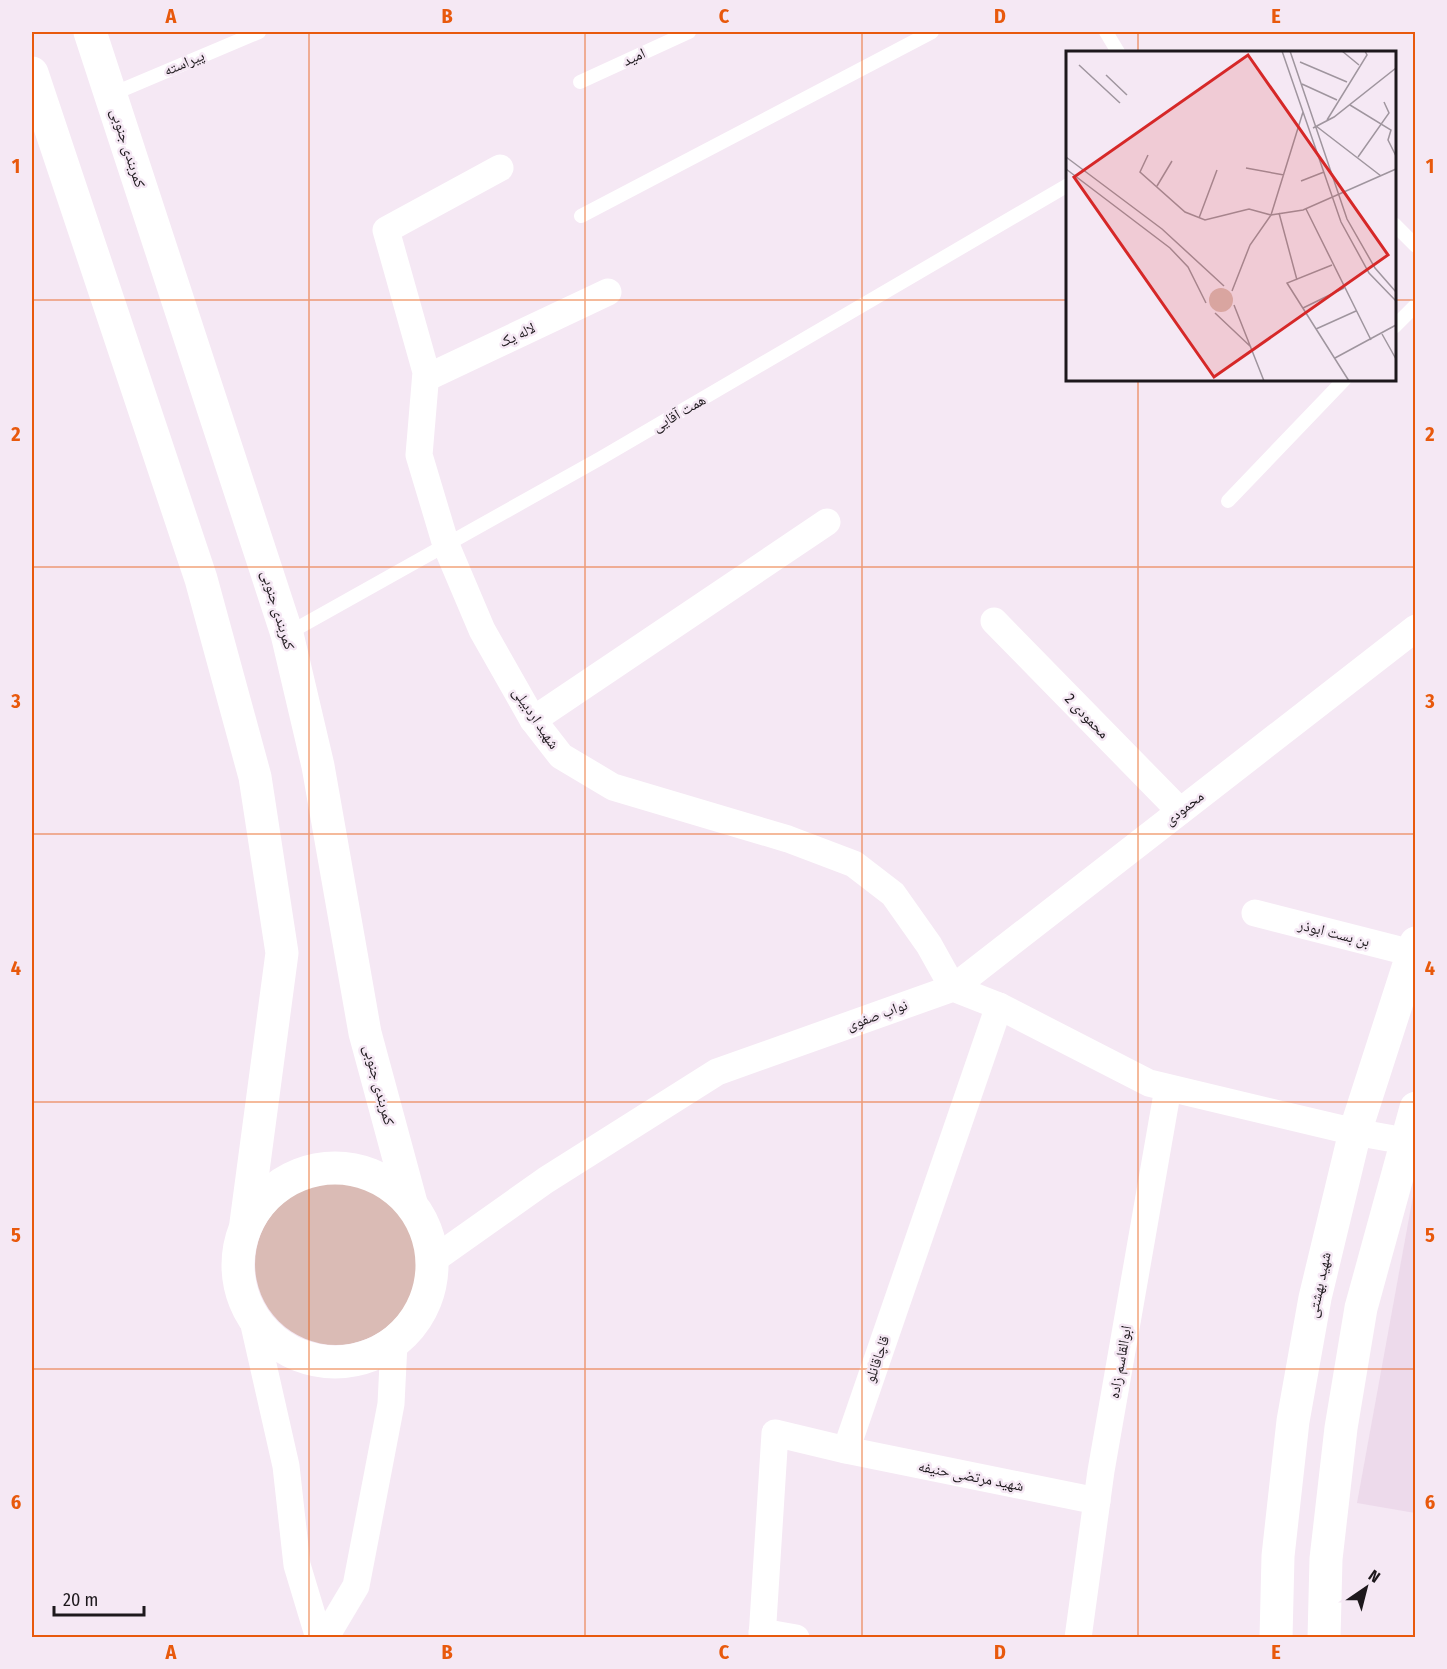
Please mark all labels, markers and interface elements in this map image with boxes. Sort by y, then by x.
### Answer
text: A [165,4,178,28]
text: B [441,4,453,28]
text: C [719,4,730,28]
text: D [994,4,1006,28]
text: E [1271,4,1281,28]
street label: امید [620,44,648,70]
street label: پیراسته [161,46,207,80]
inset map [1066,51,1396,381]
street label: کمربندی جنوبی [106,106,149,190]
text: 1 [12,154,20,178]
text: 1 [1426,154,1434,178]
street label: لاله یک [496,319,538,351]
street label: همت آقایی [649,391,709,436]
text: 2 [10,422,21,446]
text: 2 [1424,422,1435,446]
street label: کمربندی جنوبی [256,568,299,652]
street label: شهید اردبیلی [508,684,563,753]
text: 3 [10,689,21,713]
text: 3 [1424,689,1435,713]
street label: محمودی 2 [1060,690,1113,743]
street label: محمودی [1161,787,1208,830]
street label: بن بست ابوذر [1295,915,1372,952]
text: 4 [11,956,21,980]
text: 4 [1425,956,1435,980]
street label: نواب صفوی [844,996,910,1035]
street label: کمربندی جنوبی [359,1043,398,1127]
text: 5 [11,1223,21,1247]
text: 5 [1425,1223,1435,1247]
street label: شهید بهشتی [1303,1250,1336,1320]
street label: ابوالقاسم زاده [1105,1324,1136,1400]
street label: قاچاقانلو [861,1333,893,1385]
street label: شهید مرتضی حنیفه [917,1457,1025,1496]
text: 6 [11,1490,21,1514]
text: 6 [1425,1490,1435,1514]
north arrow [1336,1558,1396,1618]
text: N [1365,1566,1384,1587]
scale bar [54,1579,144,1617]
text: 20 m [63,1589,98,1611]
text: A [165,1640,178,1664]
text: B [441,1640,453,1664]
text: C [719,1640,730,1664]
text: D [994,1640,1006,1664]
text: E [1271,1640,1281,1664]

